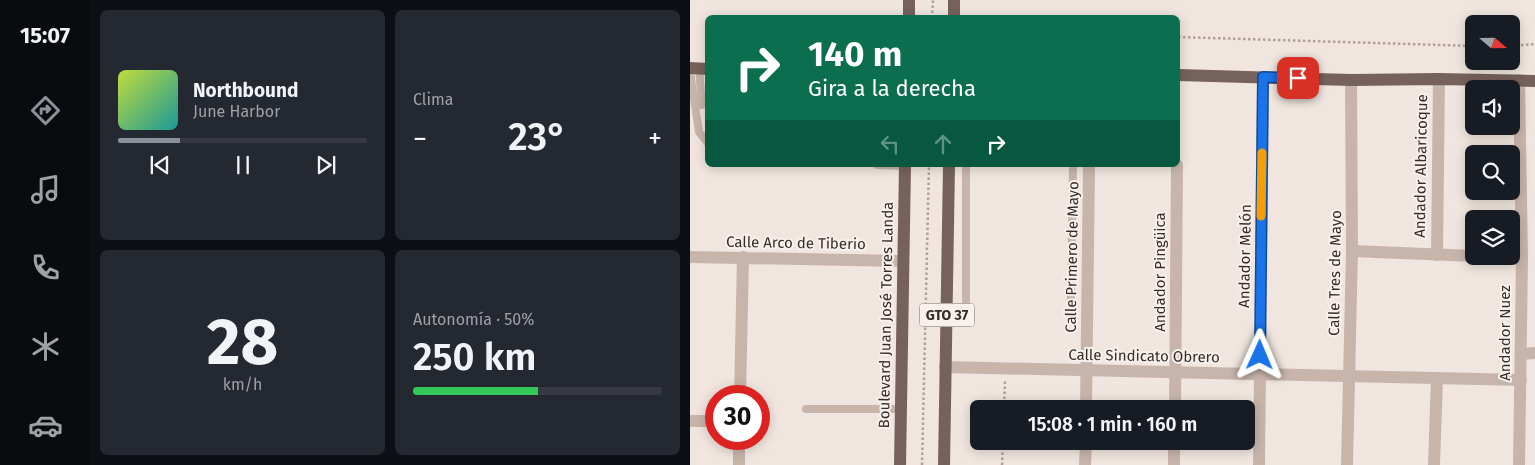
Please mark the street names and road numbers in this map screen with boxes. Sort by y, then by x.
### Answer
street label: Andador Albaricoque [1411,94,1431,238]
street label: Calle Primero de Mayo [1062,181,1082,333]
street label: Boulevard Juan José Torres Landa [875,201,897,429]
street label: Andador Melón [1235,204,1255,308]
street label: Calle Tres de Mayo [1325,210,1345,336]
street label: Andador Pingüica [1151,212,1169,332]
street label: Calle Arco de Tiberio [726,233,866,253]
street label: Andador Nuez [1496,285,1514,381]
road number: GTO 37 [920,304,974,326]
street label: Calle Sindicato Obrero [1068,346,1220,366]

